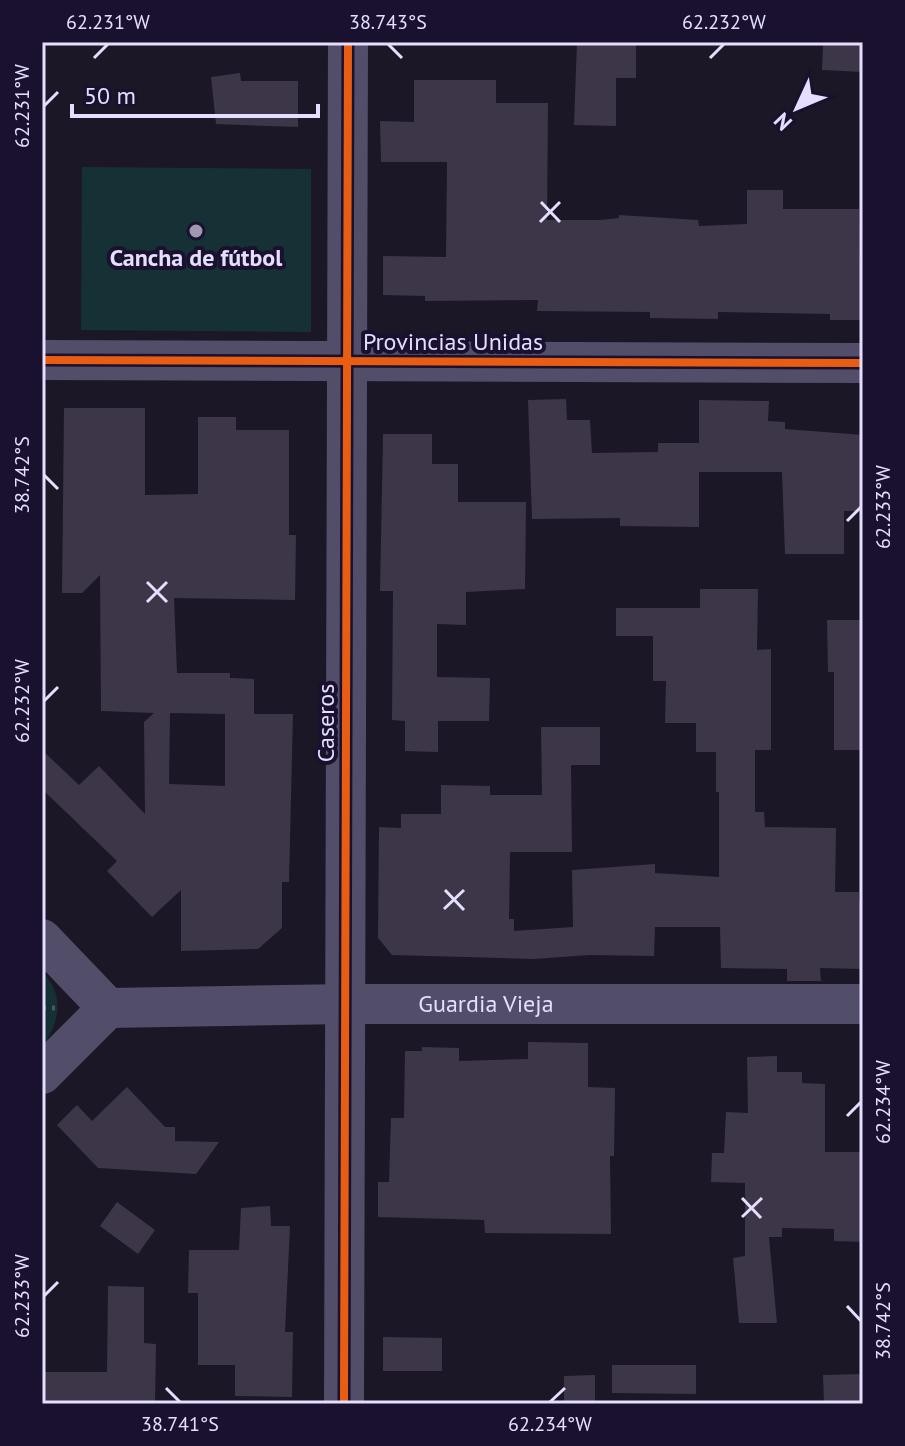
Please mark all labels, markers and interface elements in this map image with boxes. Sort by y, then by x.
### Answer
text: 62.231°W [66,9,150,35]
text: 38.743°S [349,9,427,35]
text: 62.232°W [682,9,766,35]
text: 62.231°W [9,64,35,148]
scale bar [72,68,318,118]
north arrow [757,68,837,148]
text: 50 m [84,80,136,111]
text: N [768,107,798,137]
marker: Cancha de fútbol [187,222,205,240]
place label: Cancha de fútbol [110,242,283,273]
street label: Provincias Unidas [363,326,543,357]
text: 38.742°S [9,436,35,514]
text: 62.233°W [870,465,896,549]
text: 62.232°W [9,659,35,743]
street label: Caseros [310,684,341,762]
street label: Guardia Vieja [418,988,554,1019]
text: 62.234°W [870,1060,896,1144]
text: 62.233°W [9,1254,35,1338]
text: 38.742°S [870,1282,896,1360]
text: 38.741°S [141,1411,219,1437]
text: 62.234°W [508,1411,592,1437]

